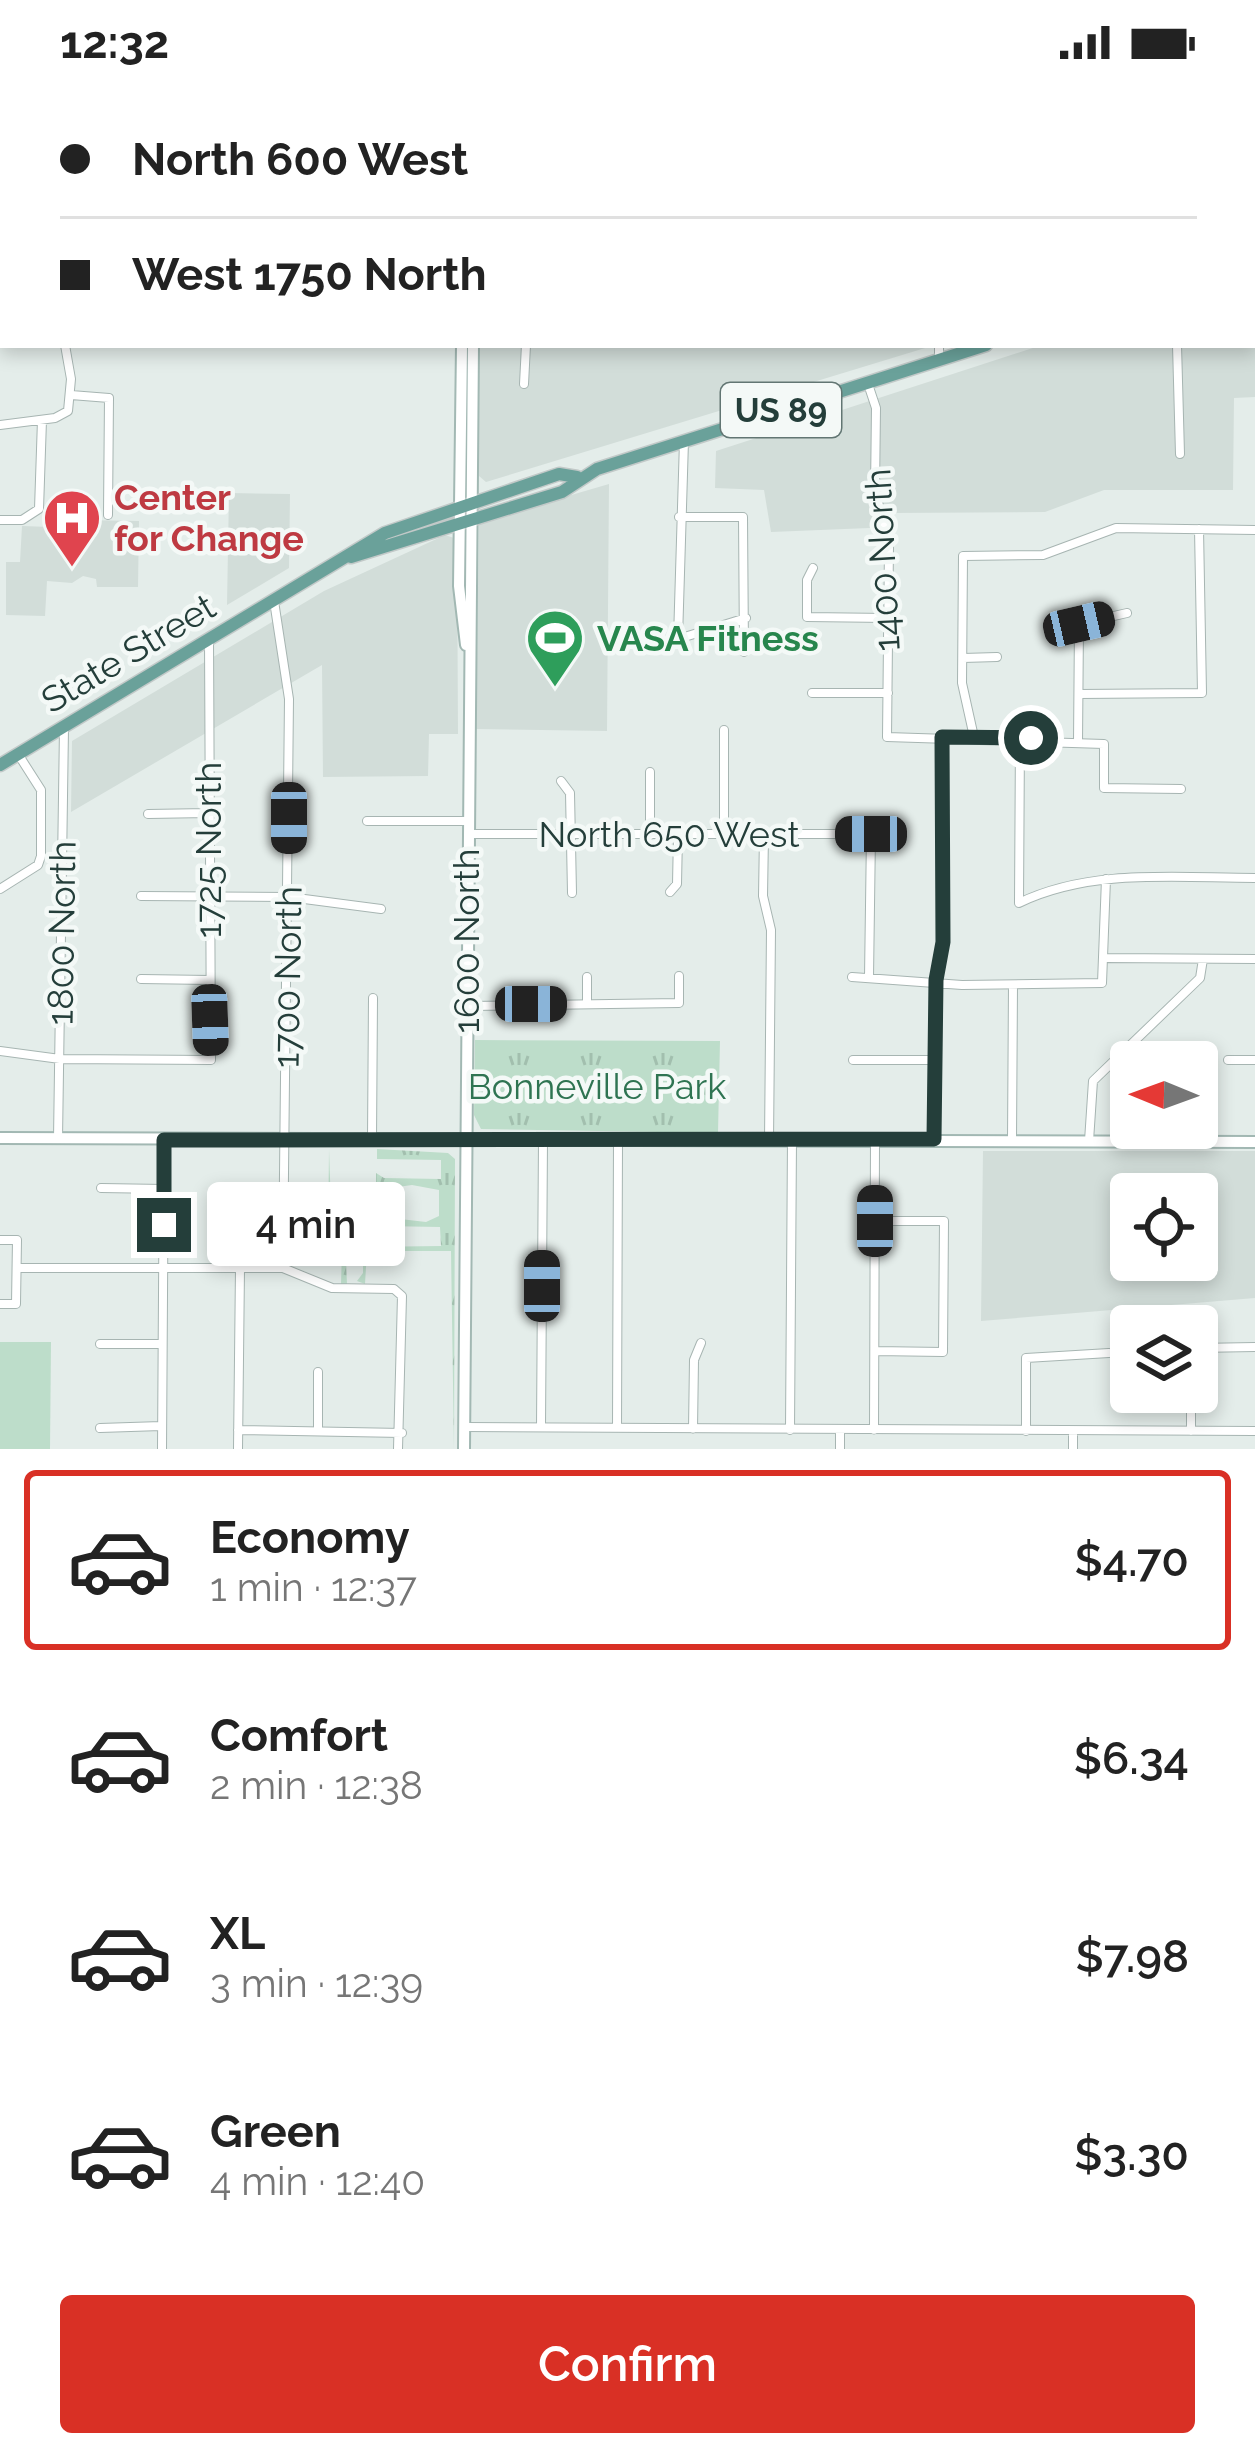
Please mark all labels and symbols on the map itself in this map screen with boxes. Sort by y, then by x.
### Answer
road number: US 89 [721,383,841,437]
street label: 1400 North [856,468,908,652]
place label: Center for Change [114,476,304,559]
hospital icon: Center for Change [41,487,103,569]
street label: State Street [34,585,222,721]
car [1040,598,1118,650]
sports icon: VASA Fitness [524,607,586,689]
place label: VASA Fitness [597,617,819,659]
route start [1004,711,1058,765]
street label: 1725 North [187,762,229,938]
car [271,782,307,854]
street label: North 650 West [539,813,799,855]
car [835,816,907,852]
street label: 1800 North [38,840,84,1026]
street label: 1600 North [445,849,487,1033]
street label: 1700 North [264,886,310,1068]
car [191,983,229,1057]
car [495,986,567,1022]
north arrow [1110,1041,1218,1149]
park label: Bonneville Park [468,1065,726,1107]
callout: 4 min [206,1183,404,1267]
car [857,1185,893,1257]
route end [137,1198,191,1252]
car [524,1250,560,1322]

